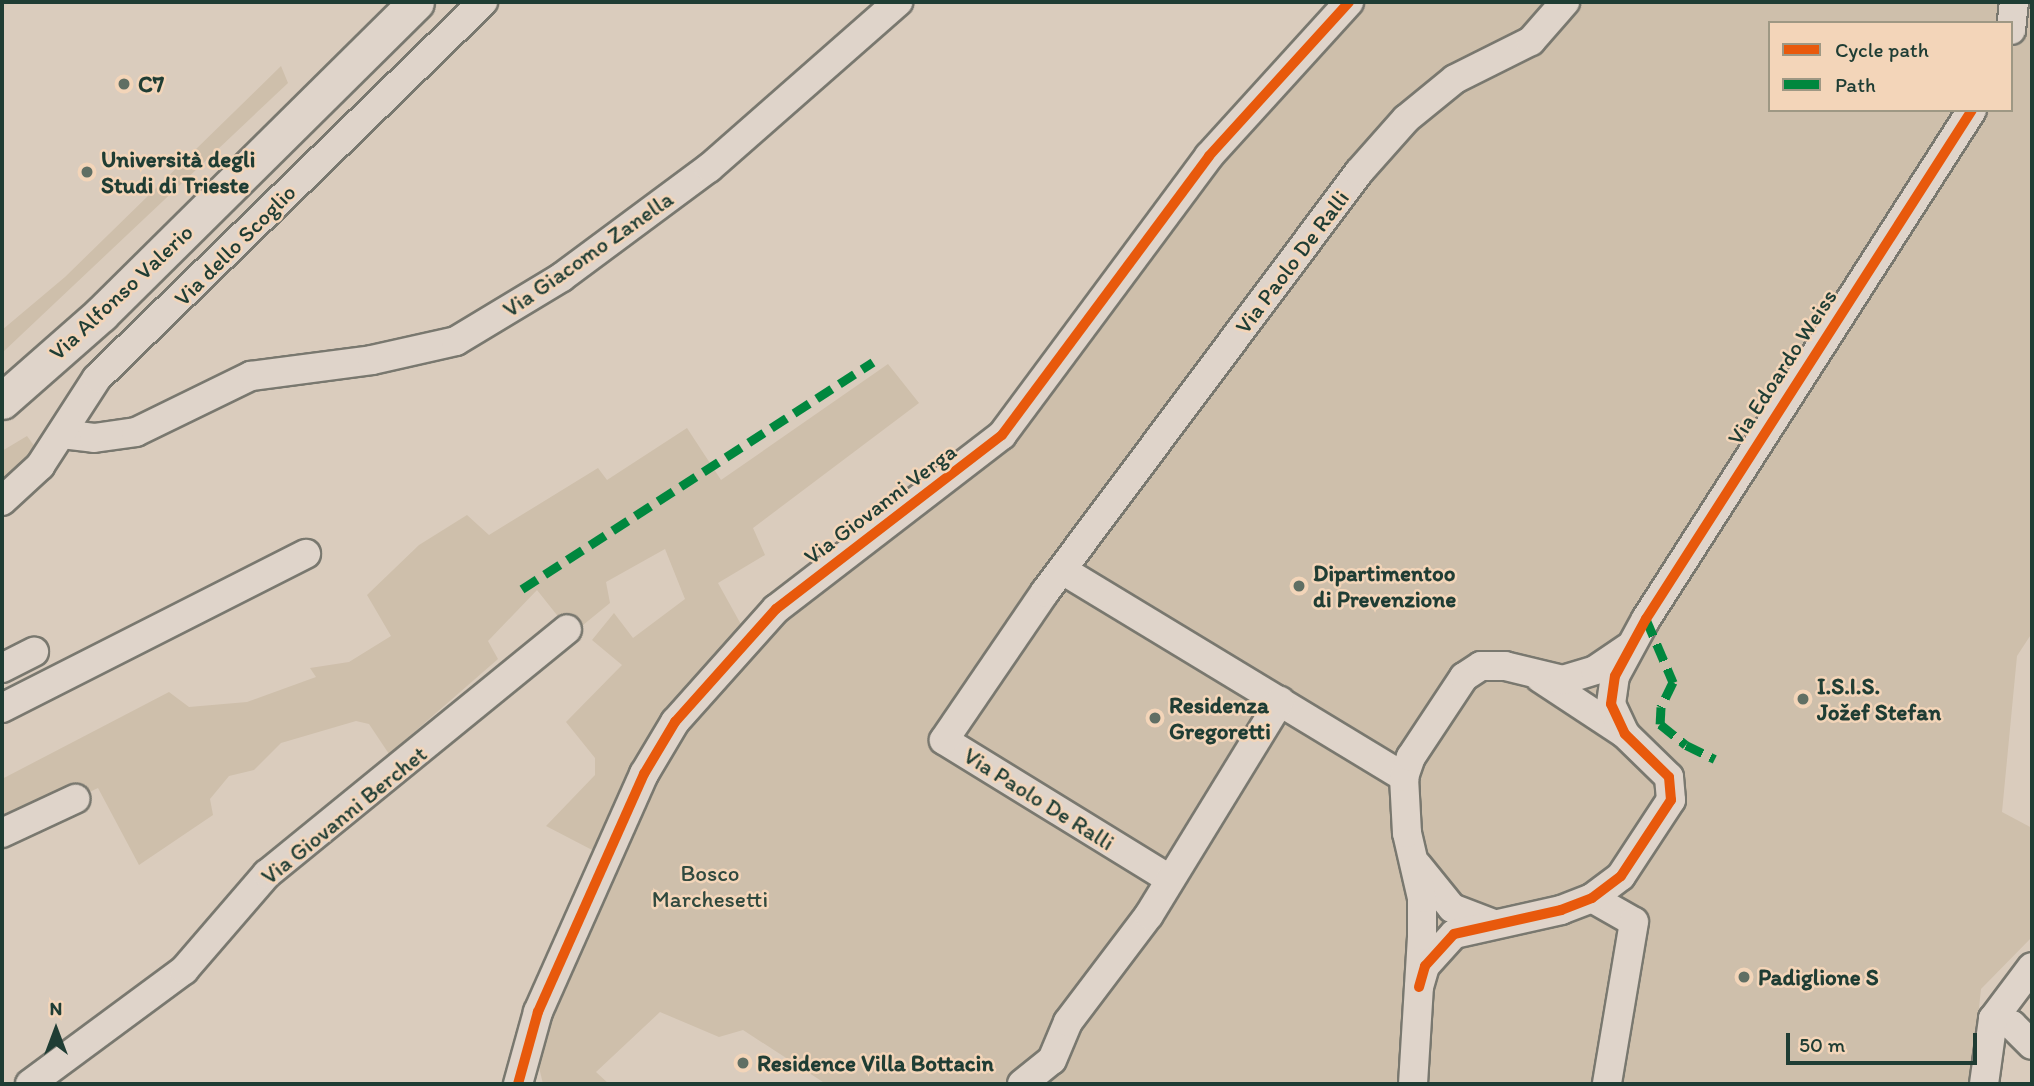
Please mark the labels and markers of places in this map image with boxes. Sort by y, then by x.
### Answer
place label: C7 [138,70,164,98]
marker: C7 [116,76,132,92]
place label: Università degli Studi di Trieste [101,145,255,199]
marker: Università degli Studi di Trieste [79,164,95,180]
place label: Dipartimentoo di Prevenzione [1313,559,1456,613]
marker: Dipartimentoo di Prevenzione [1291,578,1307,594]
place label: I.S.I.S. Jožef Stefan [1817,672,1940,726]
place label: Residenza Gregoretti [1169,691,1271,745]
marker: I.S.I.S. Jožef Stefan [1795,691,1811,707]
marker: Residenza Gregoretti [1147,710,1163,726]
place label: Padiglione S [1758,963,1879,991]
marker: Padiglione S [1736,969,1752,985]
place label: Residence Villa Bottacin [757,1049,993,1077]
marker: Residence Villa Bottacin [735,1055,751,1071]

